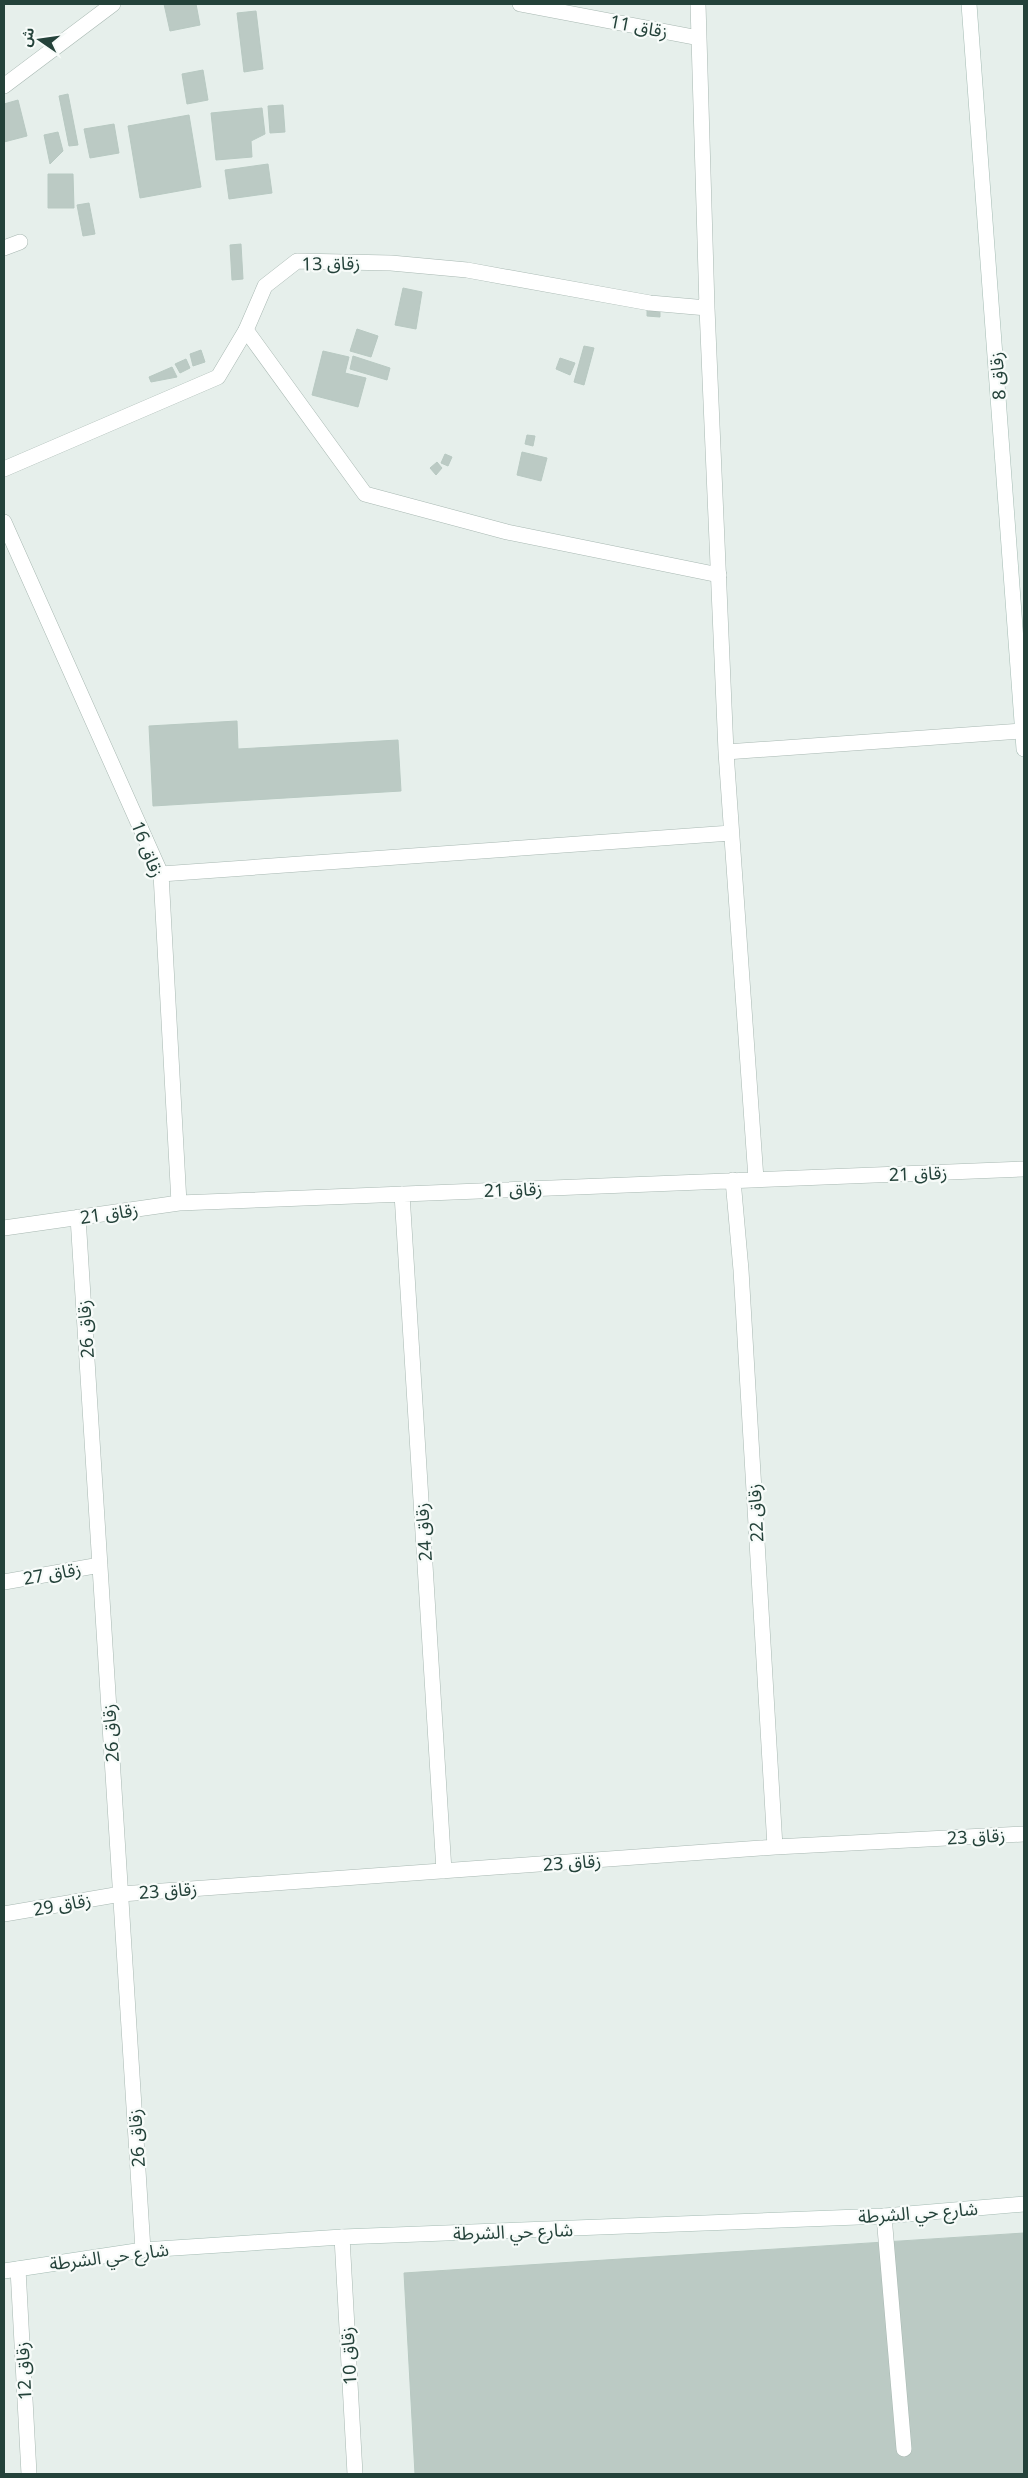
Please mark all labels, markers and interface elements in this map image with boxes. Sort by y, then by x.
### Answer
street label: زقاق 11 [608,9,670,43]
north arrow [15,15,65,65]
text: ش [15,25,38,48]
street label: زقاق 13 [302,250,360,276]
street label: زقاق 8 [983,351,1011,401]
street label: زقاق 16 [126,817,170,881]
street label: زقاق 21 [888,1160,948,1186]
street label: زقاق 21 [483,1176,543,1202]
street label: زقاق 21 [78,1197,140,1229]
street label: زقاق 26 [71,1299,99,1359]
street label: زقاق 22 [741,1483,769,1543]
street label: زقاق 24 [409,1502,437,1562]
street label: زقاق 27 [21,1556,83,1590]
street label: زقاق 26 [96,1703,124,1763]
street label: زقاق 23 [946,1822,1006,1850]
street label: زقاق 23 [542,1848,602,1876]
street label: زقاق 23 [138,1876,198,1904]
street label: زقاق 29 [31,1887,93,1921]
street label: زقاق 26 [122,2108,150,2168]
street label: شارع حي الشرطة [857,2196,979,2231]
street label: شارع حي الشرطة [453,2217,574,2248]
street label: شارع حي الشرطة [48,2237,170,2278]
street label: زقاق 10 [334,2326,362,2386]
street label: زقاق 12 [9,2341,37,2401]

